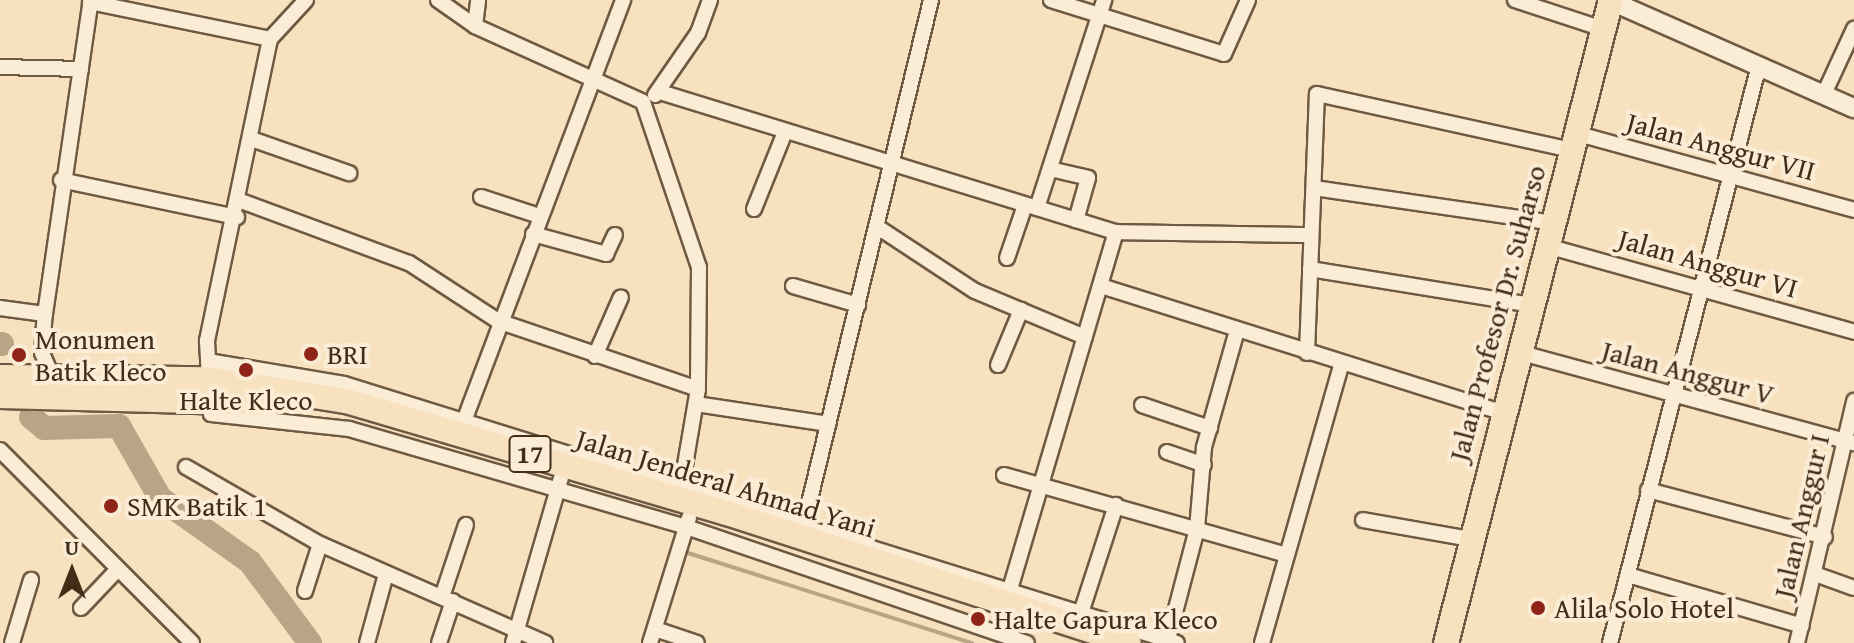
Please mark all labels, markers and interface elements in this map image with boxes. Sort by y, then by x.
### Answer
street label: Jalan Anggur VII [1623,105,1819,187]
street label: Jalan Profesor Dr. Suharso [1441,161,1553,465]
street label: Jalan Anggur VI [1614,221,1802,305]
place label: Monumen Batik Kleco [35,322,167,388]
street label: Jalan Anggur V [1598,333,1778,411]
place label: BRI [327,337,368,371]
marker: BRI [302,345,320,363]
marker: Monumen Batik Kleco [10,346,28,364]
marker: Halte Kleco [237,361,255,379]
place label: Halte Kleco [179,383,313,417]
street label: Jalan Jenderal Ahmad Yani [572,421,880,545]
street label: Jalan Anggur I [1766,431,1836,601]
road number: 17 [508,432,552,476]
place label: SMK Batik 1 [127,489,267,523]
marker: SMK Batik 1 [102,497,120,515]
north arrow [32,531,112,611]
text: U [65,531,79,563]
place label: Alila Solo Hotel [1554,591,1734,625]
marker: Alila Solo Hotel [1529,599,1547,617]
place label: Halte Gapura Kleco [994,602,1218,636]
marker: Halte Gapura Kleco [969,610,987,628]

